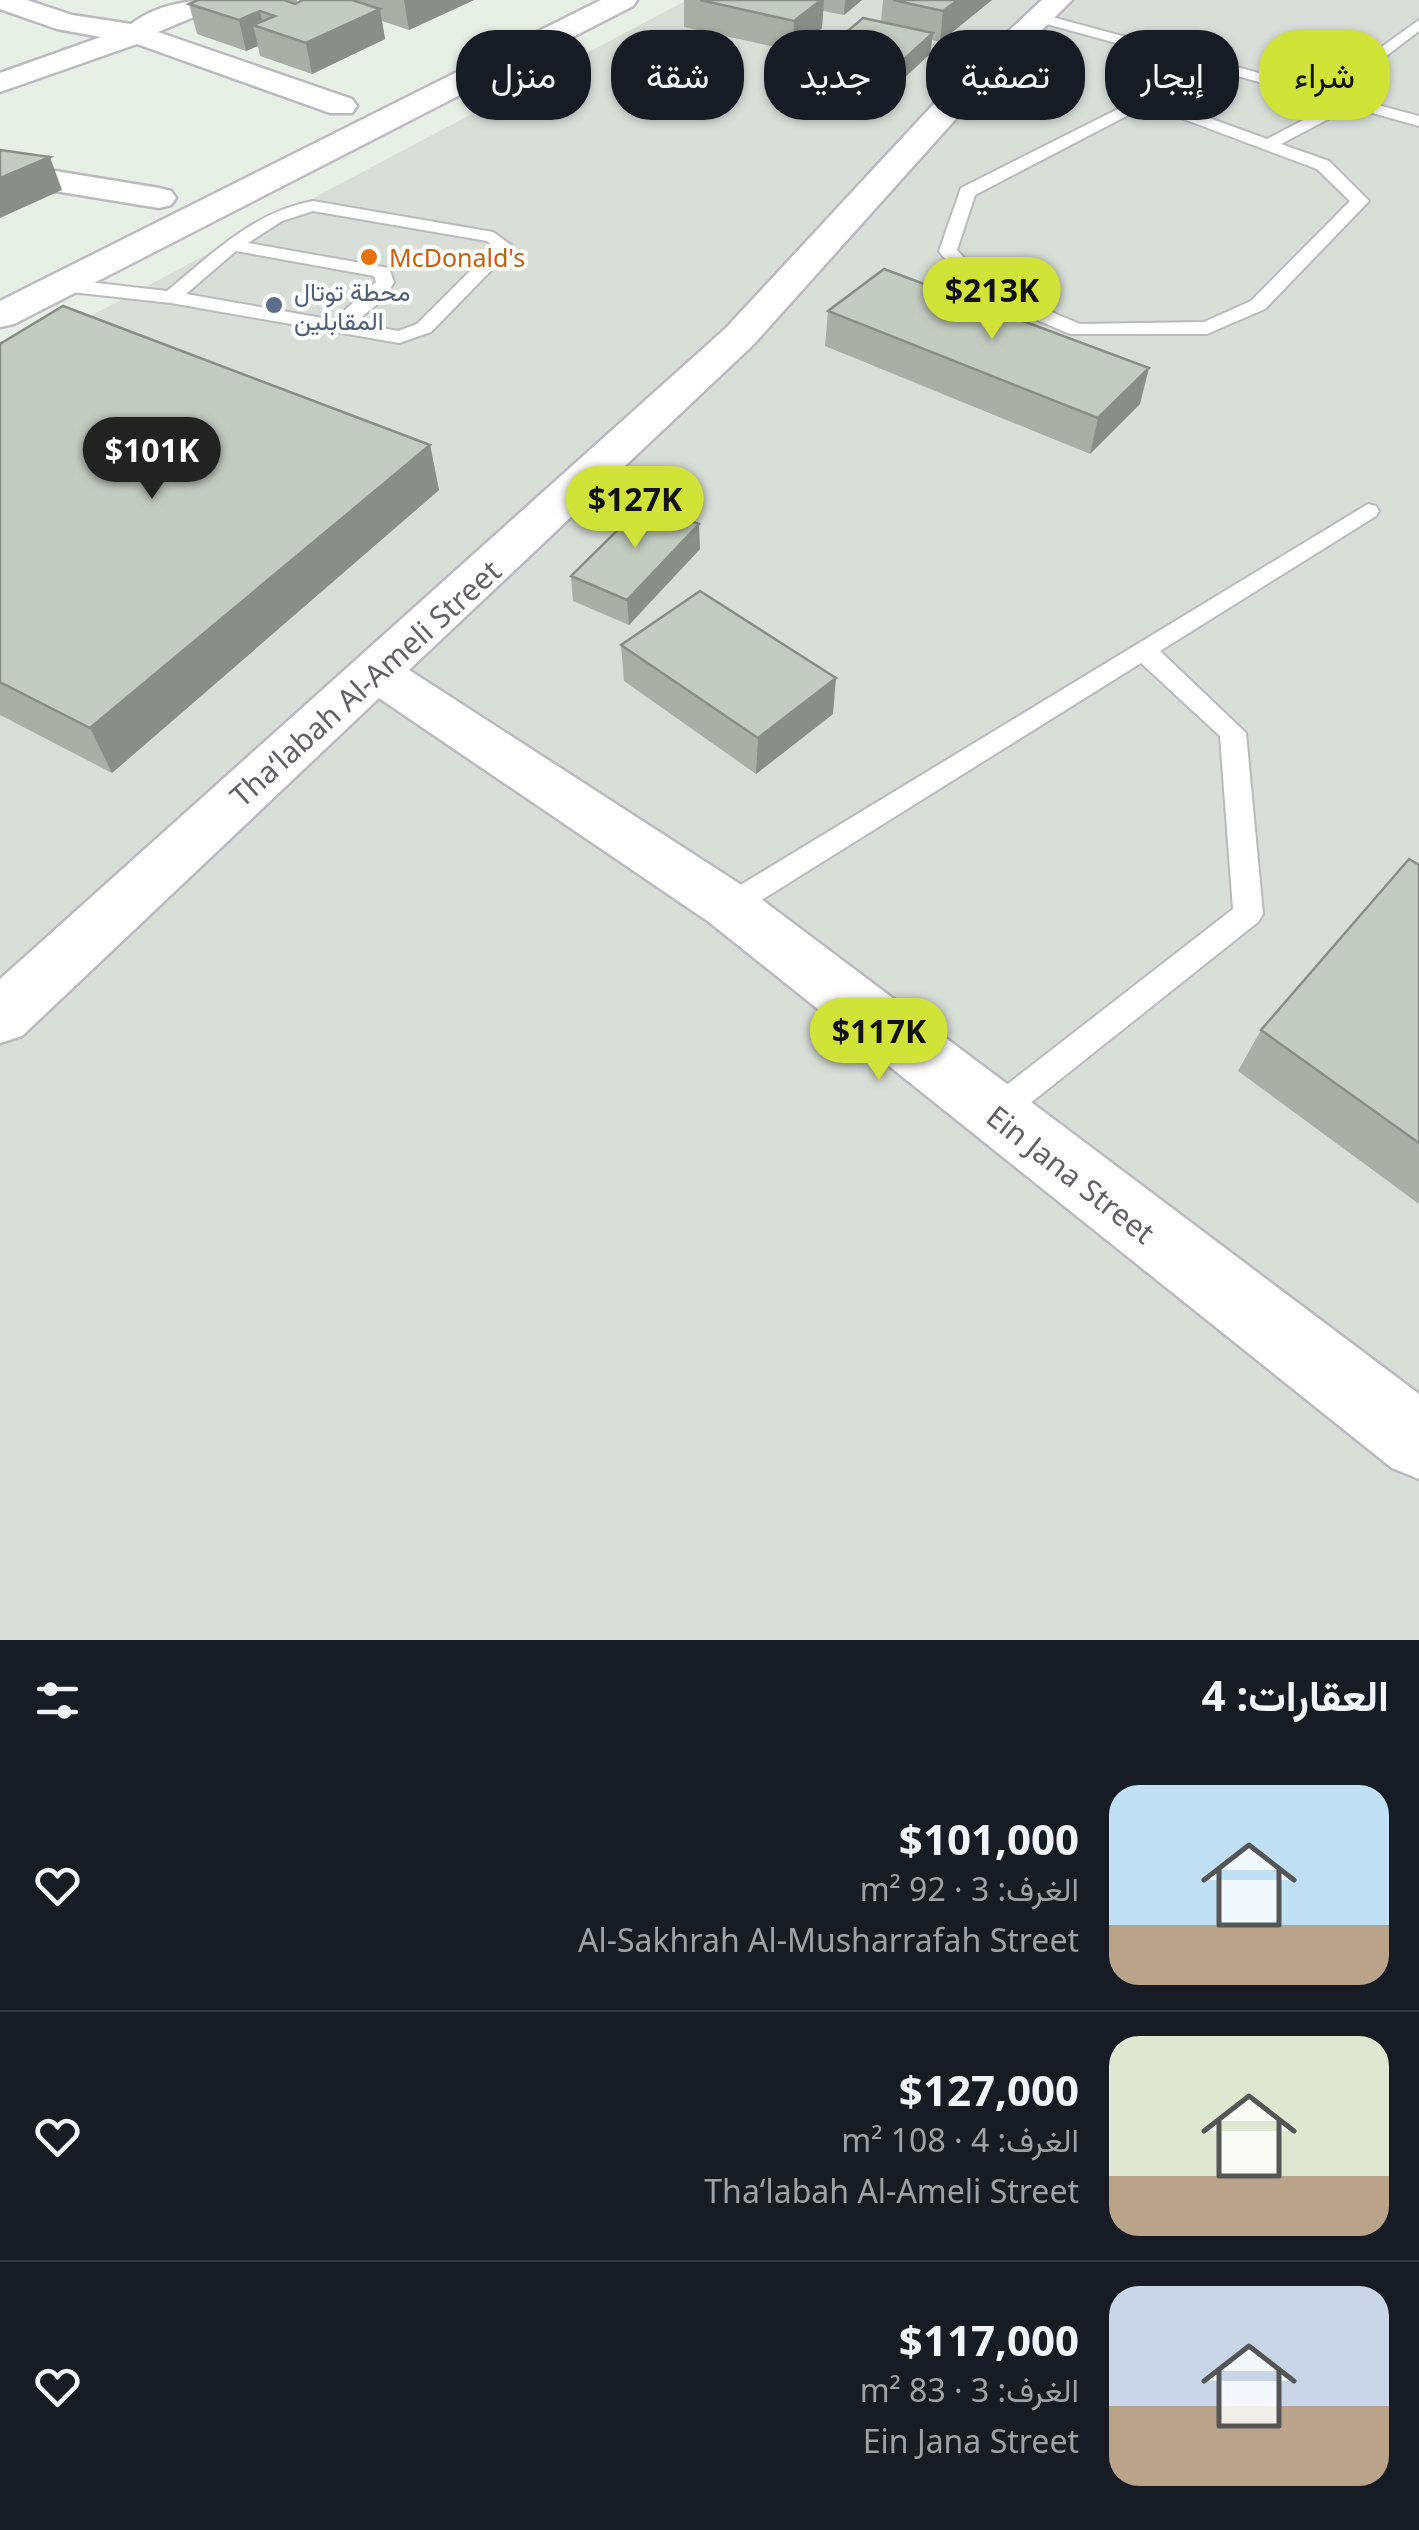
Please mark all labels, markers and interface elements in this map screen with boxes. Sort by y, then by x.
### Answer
chip: منزل [456,30,591,120]
chip: شقة [611,30,744,120]
chip: جديد [764,30,906,120]
chip: تصفية [926,30,1085,120]
chip: إيجار [1105,30,1239,120]
chip: شراء [1259,30,1390,120]
place label: McDonald's [389,240,525,274]
marker: McDonald's [358,246,380,268]
pin: $213K [922,257,1062,342]
text: $213K [945,268,1039,311]
place label: محطة توتال المقابلين [294,274,410,337]
marker: محطة توتال المقابلين [263,294,285,316]
pin: $101K [82,417,222,502]
text: $101K [105,428,199,471]
pin: $127K [565,466,705,551]
text: $127K [588,477,682,520]
street label: Tha‘labah Al-Ameli Street [221,550,509,816]
pin: $117K [809,998,949,1083]
text: $117K [832,1009,926,1052]
street label: Ein Jana Street [979,1095,1164,1253]
text: العقارات: 4 [1201,1666,1389,1723]
icon: filters [30,1673,85,1728]
text: $101,000 [899,1810,1079,1867]
icon: home [1189,1825,1309,1945]
icon: heart [30,1858,85,1913]
text: الغرف: 3 · 92 m² [860,1867,1079,1910]
text: Al-Sakhrah Al-Musharrafah Street [578,1918,1079,1961]
text: $127,000 [899,2061,1079,2118]
icon: home [1189,2076,1309,2196]
icon: heart [30,2109,85,2164]
text: الغرف: 4 · 108 m² [841,2118,1079,2161]
text: Tha‘labah Al-Ameli Street [704,2169,1079,2212]
text: $117,000 [899,2311,1079,2368]
icon: home [1189,2326,1309,2446]
icon: heart [30,2359,85,2414]
text: الغرف: 3 · 83 m² [860,2368,1079,2411]
text: Ein Jana Street [863,2419,1079,2462]

